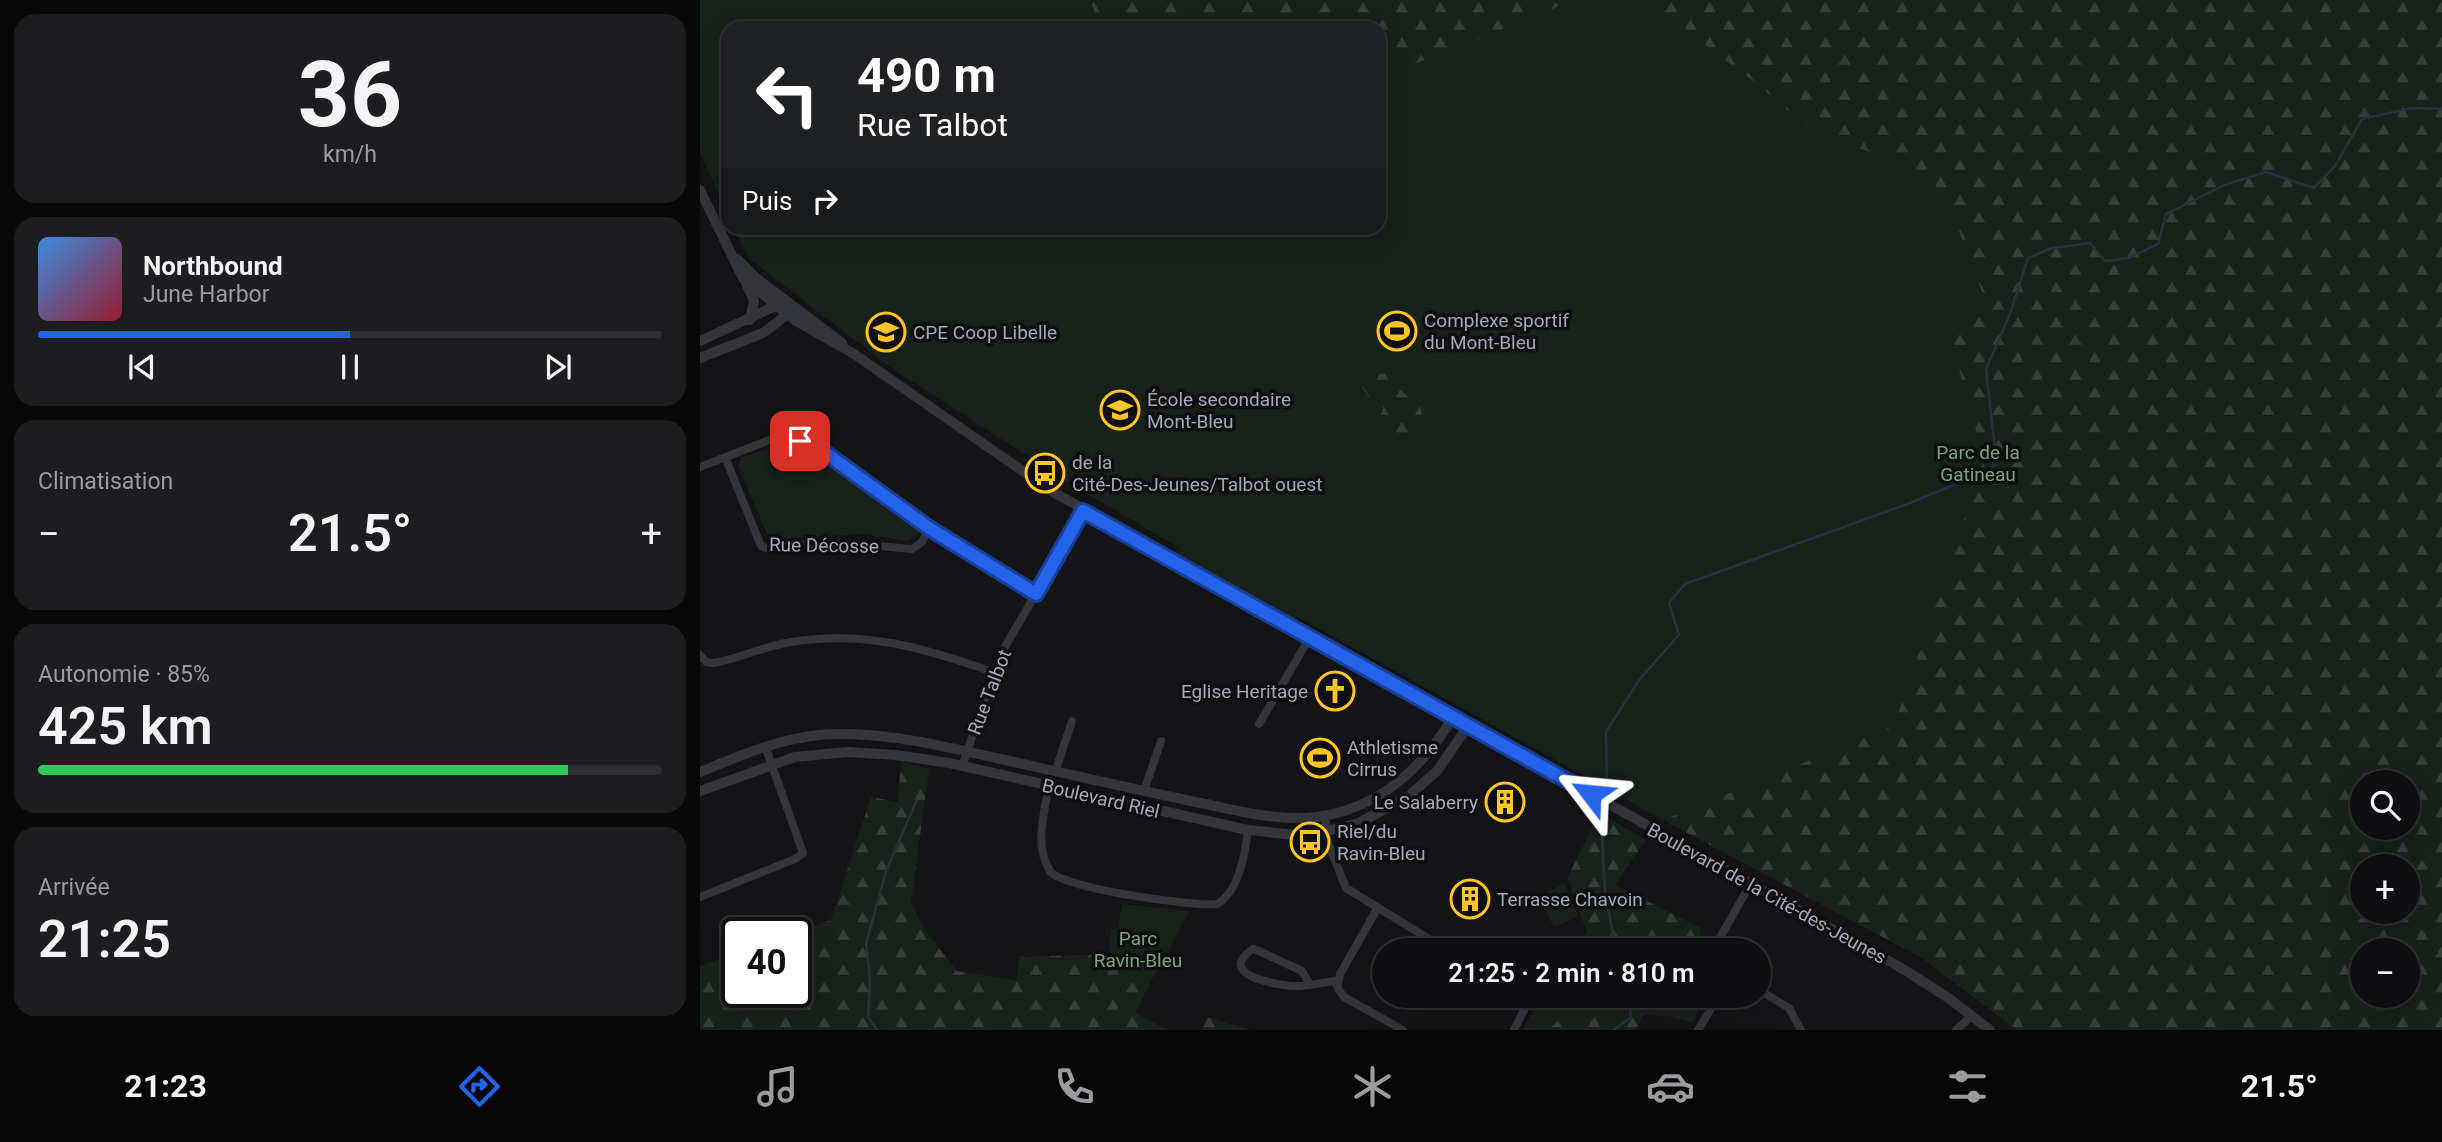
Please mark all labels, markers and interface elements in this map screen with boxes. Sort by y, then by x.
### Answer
text: 36 [298,42,402,148]
text: 490 m [857,47,996,104]
icon: left [742,49,833,140]
text: Rue Talbot [857,106,1008,144]
text: km/h [323,141,377,168]
icon: right [806,182,844,220]
text: Puis [742,186,792,216]
text: Northbound [143,251,283,281]
text: June Harbor [143,281,270,308]
place label: Complexe sportif du Mont-Bleu [1424,309,1569,354]
sports icon: Complexe sportif du Mont-Bleu [1376,310,1418,352]
school or university icon: CPE Coop Libelle [865,311,907,353]
place label: CPE Coop Libelle [913,321,1057,344]
icon: previous [123,348,161,386]
icon: pause [331,348,369,386]
icon: next [539,348,577,386]
place label: École secondaire Mont-Bleu [1147,388,1291,433]
school or university icon: École secondaire Mont-Bleu [1099,389,1141,431]
pin [770,411,830,471]
icon: arrive [781,422,819,460]
park label: Parc de la Gatineau [1936,441,2020,486]
place label: de la Cité-Des-Jeunes/Talbot ouest [1072,451,1322,496]
bus stop icon: de la Cité-Des-Jeunes/Talbot ouest [1024,452,1066,494]
text: Climatisation [38,468,173,495]
text: 21.5° [288,503,412,564]
text: − [38,512,60,556]
text: + [640,512,662,556]
street label: Rue Décosse [769,533,879,558]
street label: Rue Talbot [963,646,1016,738]
text: Autonomie · 85% [38,661,210,688]
church icon: Eglise Heritage [1314,670,1356,712]
place label: Eglise Heritage [1181,680,1308,703]
text: 425 km [38,696,213,757]
place label: Athletisme Cirrus [1347,736,1438,781]
sports icon: Athletisme Cirrus [1299,737,1341,779]
position arrow [1554,757,1628,831]
map controls [2350,770,2420,1008]
button: search [2350,770,2420,840]
street label: Boulevard Riel [1040,774,1162,823]
building icon: Le Salaberry [1484,781,1526,823]
place label: Le Salaberry [1374,791,1478,814]
street label: Boulevard de la Cité-des-Jeunes [1643,818,1890,969]
place label: Riel/du Ravin-Bleu [1337,820,1425,865]
bus stop icon: Riel/du Ravin-Bleu [1289,821,1331,863]
button: + [2350,854,2420,924]
text: Arrivée [38,874,110,901]
building icon: Terrasse Chavoin [1449,878,1491,920]
place label: Terrasse Chavoin [1497,888,1643,911]
text: 21:25 [38,909,171,970]
speed limit sign: 40 [721,917,812,1008]
park label: Parc Ravin-Bleu [1094,927,1182,972]
button: − [2350,938,2420,1008]
text: 21:25 · 2 min · 810 m [1448,958,1695,988]
icon: directions [455,1062,504,1111]
icon: music [753,1062,802,1111]
icon: phone [1050,1062,1099,1111]
icon: climate [1348,1062,1397,1111]
icon: car [1646,1062,1695,1111]
icon: filters [1943,1062,1992,1111]
text: 21:23 [124,1067,207,1105]
text: 21.5° [2241,1067,2318,1105]

